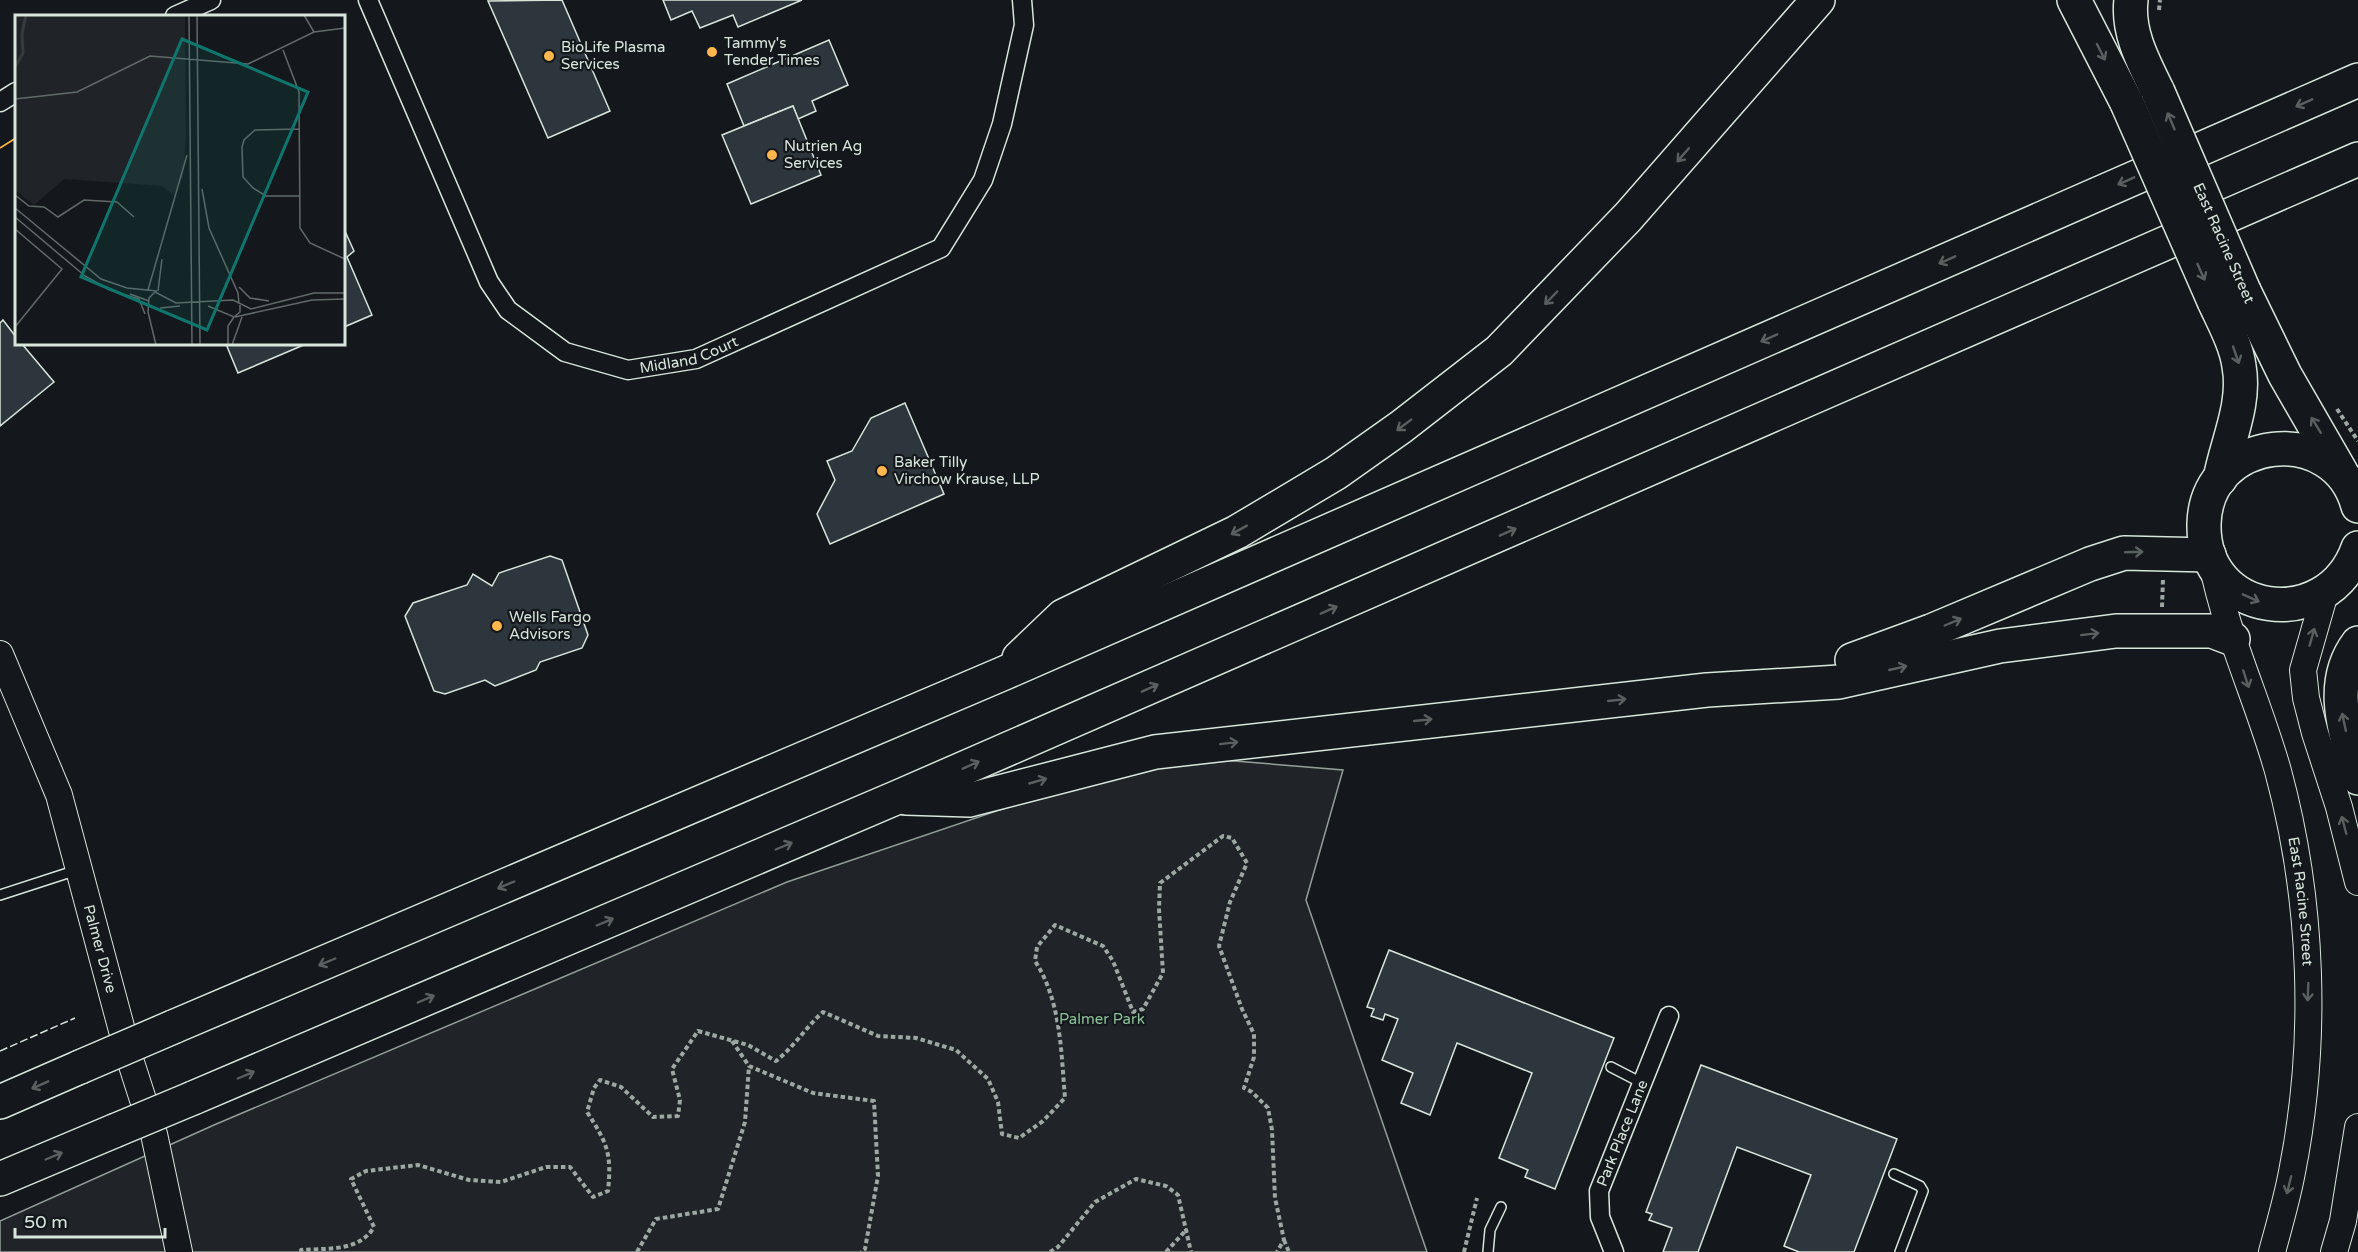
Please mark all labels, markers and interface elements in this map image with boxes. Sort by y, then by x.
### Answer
inset map [15,15,345,345]
place label: Tammy's Tender Times [724,34,820,69]
place label: BioLife Plasma Services [561,38,666,73]
one-way arrow [2095,42,2107,60]
marker: Tammy's Tender Times [705,45,719,59]
marker: BioLife Plasma Services [542,49,556,63]
one-way arrow [2296,98,2314,109]
one-way arrow [2165,113,2176,131]
place label: Nutrien Ag Services [784,137,862,172]
one-way arrow [1676,147,1690,162]
marker: Nutrien Ag Services [765,148,779,162]
one-way arrow [2117,176,2135,188]
street label: East Racine Street [2189,180,2259,306]
one-way arrow [1939,254,1957,266]
one-way arrow [2196,263,2208,281]
one-way arrow [1543,290,1558,305]
street label: Midland Court [638,332,741,377]
one-way arrow [1760,333,1778,344]
one-way arrow [2231,345,2242,364]
one-way arrow [2309,417,2321,434]
one-way arrow [1396,419,1412,432]
place label: Baker Tilly Virchow Krause, LLP [894,453,1040,488]
marker: Baker Tilly Virchow Krause, LLP [875,464,889,478]
one-way arrow [1231,525,1249,536]
one-way arrow [1498,525,1516,537]
one-way arrow [2123,547,2143,558]
one-way arrow [2242,593,2260,604]
one-way arrow [1319,603,1337,615]
place label: Wells Fargo Advisors [509,608,591,643]
one-way arrow [1943,616,1961,627]
marker: Wells Fargo Advisors [490,619,504,633]
one-way arrow [2080,628,2099,639]
one-way arrow [2307,628,2318,647]
one-way arrow [1889,662,1908,674]
one-way arrow [2241,669,2252,688]
one-way arrow [1141,681,1159,692]
one-way arrow [1606,694,1626,705]
one-way arrow [2338,712,2349,732]
one-way arrow [1412,715,1432,726]
one-way arrow [1219,737,1239,748]
one-way arrow [962,759,980,771]
one-way arrow [1028,774,1047,786]
one-way arrow [2338,816,2350,835]
street label: East Racine Street [2284,835,2317,967]
one-way arrow [775,840,793,851]
one-way arrow [497,880,515,891]
street label: Palmer Drive [80,903,121,995]
one-way arrow [595,916,614,927]
one-way arrow [318,957,336,968]
one-way arrow [2303,981,2314,1001]
one-way arrow [416,993,434,1004]
park label: Palmer Park [1059,1010,1145,1028]
one-way arrow [237,1069,255,1080]
street label: Park Place Lane [1593,1077,1652,1189]
one-way arrow [31,1080,49,1091]
one-way arrow [44,1150,62,1161]
one-way arrow [2282,1175,2294,1194]
scale bar [15,1201,165,1239]
text: 50 m [24,1211,68,1233]

